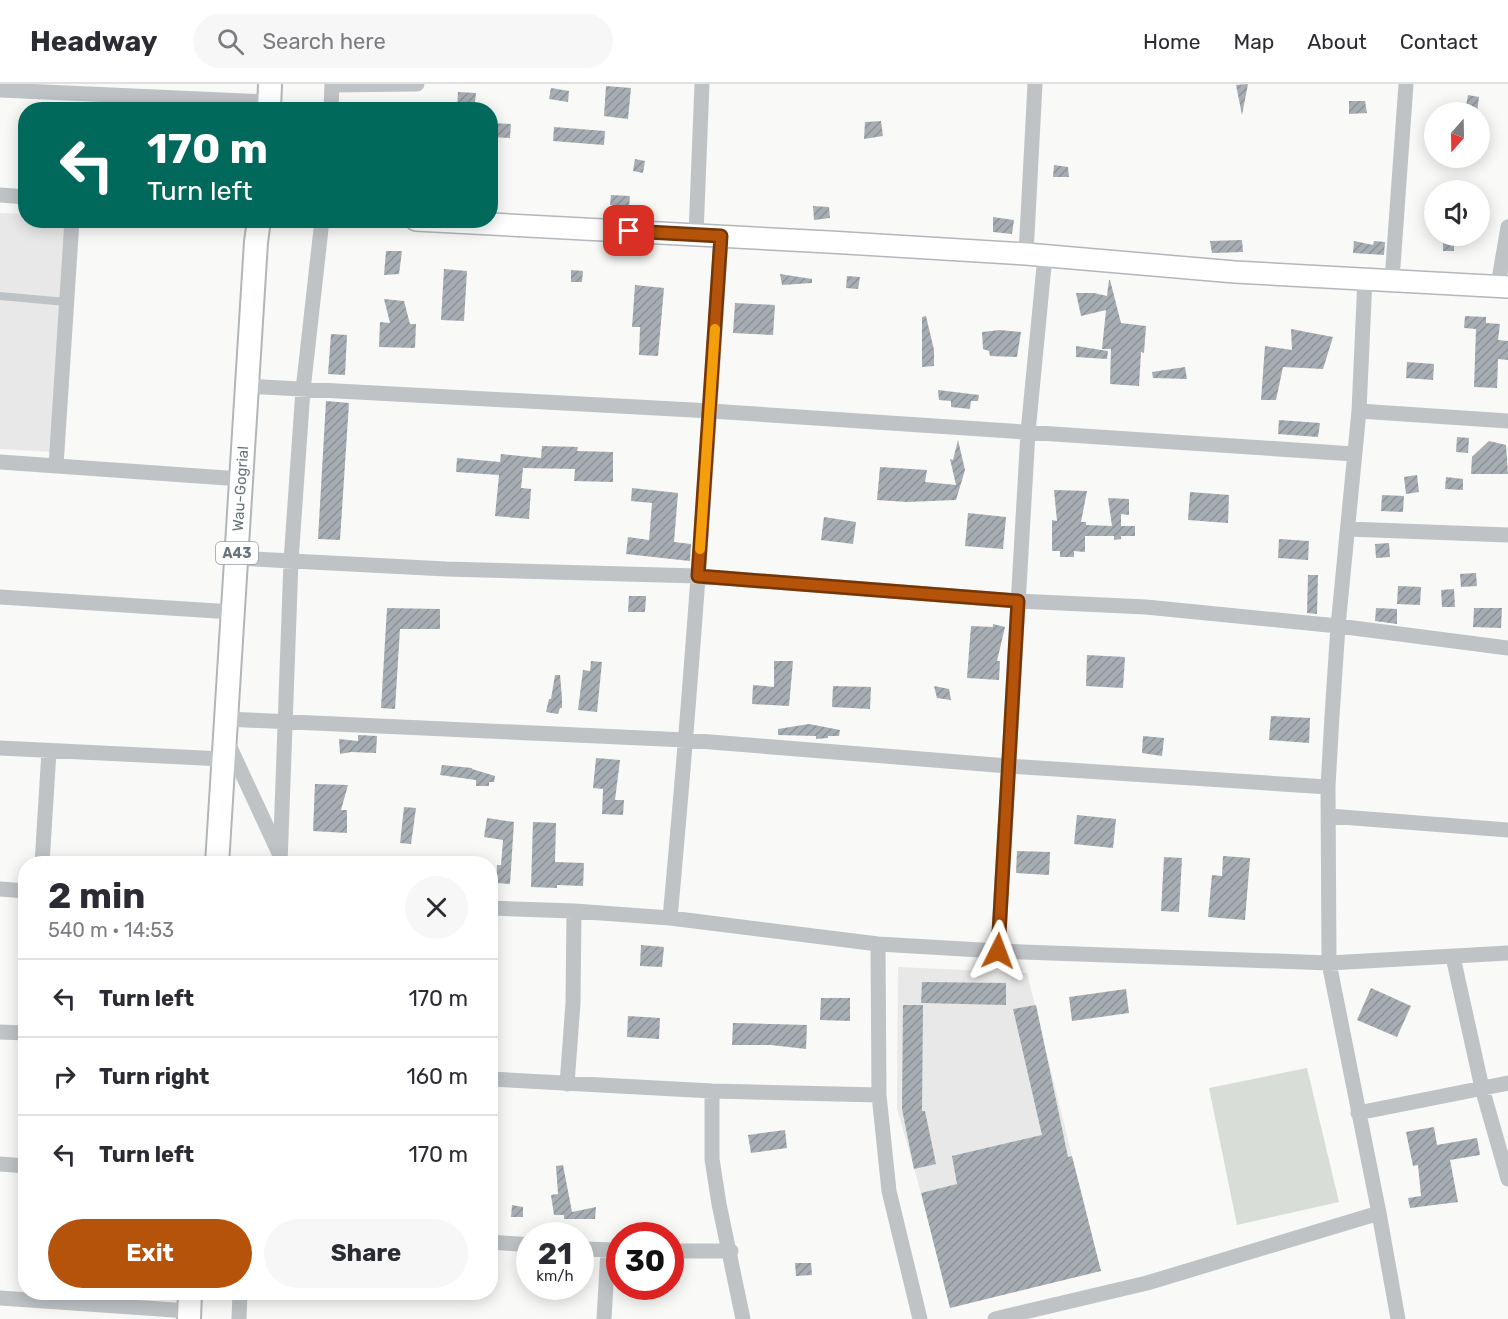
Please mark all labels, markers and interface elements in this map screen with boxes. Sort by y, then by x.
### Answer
search box [193,14,613,68]
text: Headway [30,25,157,58]
icon: search [214,25,247,58]
text: Search here [262,28,386,55]
text: Home [1143,29,1200,54]
text: Map [1233,29,1274,54]
text: About [1307,29,1367,54]
text: Contact [1400,29,1478,54]
north arrow [1424,102,1490,168]
map controls [1424,102,1490,246]
text: 170 m [147,124,268,174]
icon: left [48,126,126,204]
text: Turn left [147,175,252,207]
button: sound [1424,180,1490,246]
pin [603,205,654,256]
icon: arrive [612,214,645,247]
street label: Wau-Gogrial [229,446,252,532]
road number: A43 [216,542,258,564]
text: 2 min [48,874,146,917]
button: close [405,876,468,939]
text: 540 m · 14:53 [48,918,174,942]
position arrow [966,919,1030,983]
icon: left [48,982,81,1015]
text: Turn left [99,985,194,1012]
text: 170 m [408,985,468,1012]
icon: right [48,1060,81,1093]
text: Turn right [99,1063,209,1090]
text: 160 m [406,1063,468,1090]
icon: left [48,1138,81,1171]
text: Turn left [99,1141,194,1168]
text: 170 m [408,1141,468,1168]
button: Exit [48,1219,252,1288]
button: Share [264,1219,468,1288]
speed limit sign: 30 [606,1222,684,1300]
text: 21 [538,1236,572,1272]
text: km/h [536,1267,574,1285]

